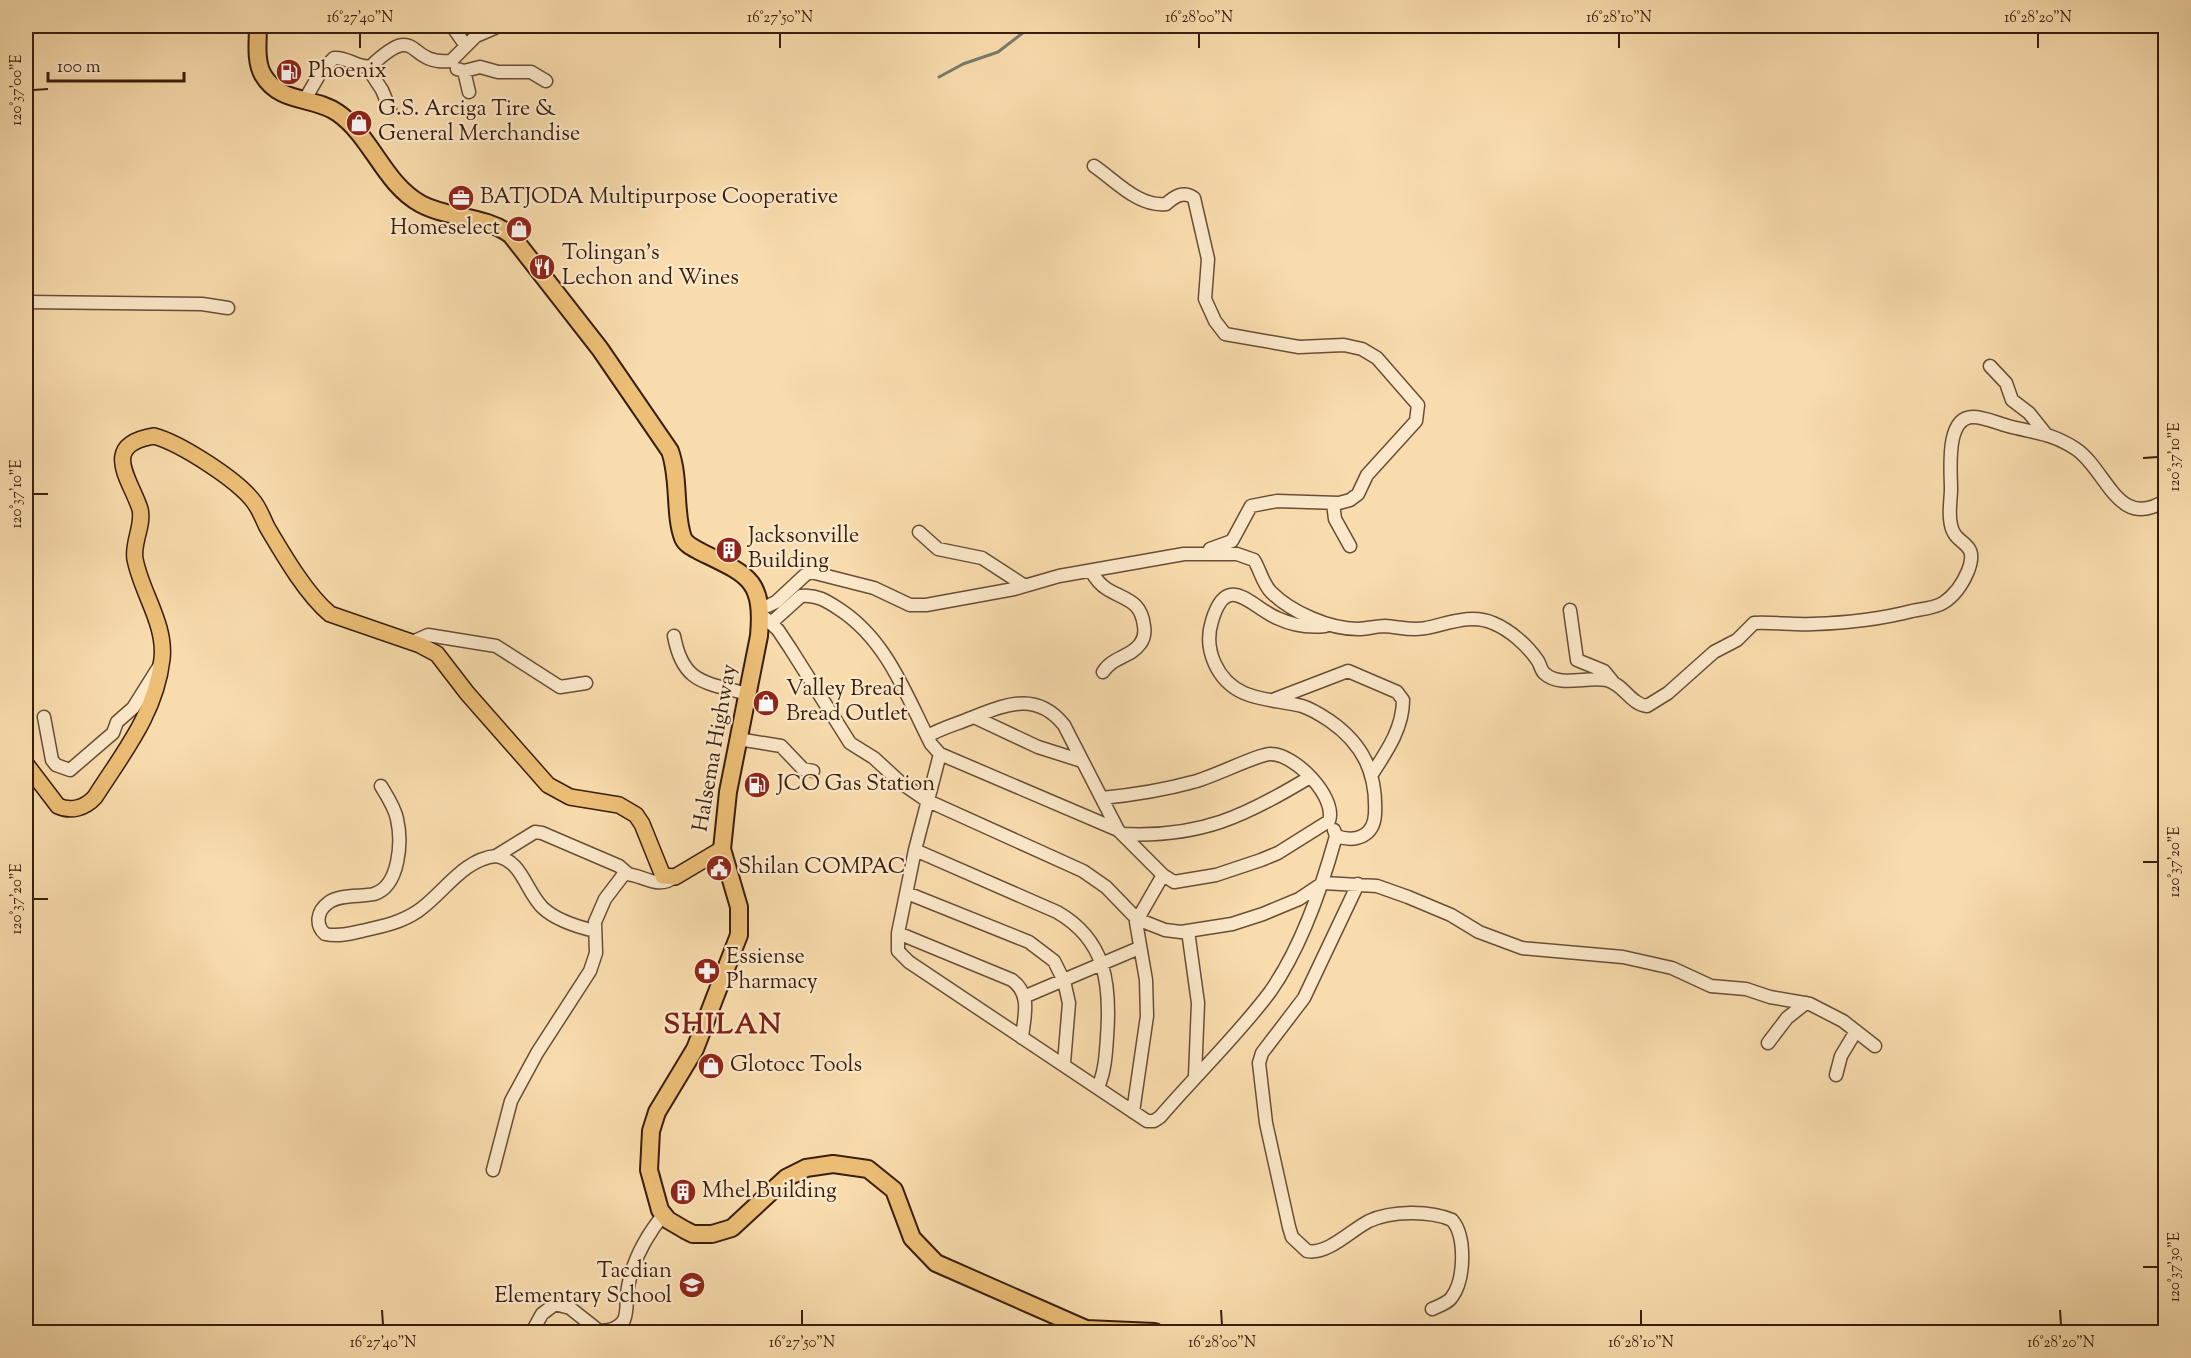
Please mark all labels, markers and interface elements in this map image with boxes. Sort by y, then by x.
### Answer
text: 16°27'40"N [327,8,393,29]
text: 16°27'50"N [747,8,813,29]
text: 16°28'00"N [1165,8,1233,29]
text: 16°28'10"N [1586,8,1652,29]
text: 16°28'20"N [2004,8,2072,29]
scale bar [48,45,184,83]
text: 120°37'00"E [7,54,28,126]
text: 100 m [57,55,101,81]
place label: Phoenix [308,56,387,88]
fuel station icon: Phoenix [274,57,304,87]
place label: G.S. Arciga Tire & General Merchandise [378,94,580,151]
shop icon: G.S. Arciga Tire & General Merchandise [344,108,374,138]
place label: BATJODA Multipurpose Cooperative [480,182,838,214]
office icon: BATJODA Multipurpose Cooperative [446,183,476,213]
place label: Homeselect [390,213,500,245]
shop icon: Homeselect [504,214,534,244]
place label: Tolingan's Lechon and Wines [562,238,739,295]
restaurant icon: Tolingan's Lechon and Wines [527,252,557,282]
text: 120°37'10"E [2165,422,2186,492]
text: 120°37'10"E [7,459,28,529]
place label: Jacksonville Building [747,521,859,578]
building icon: Jacksonville Building [714,535,744,565]
street label: Halsema Highway [685,662,747,834]
place label: Valley Bread Bread Outlet [786,674,908,731]
shop icon: Valley Bread Bread Outlet [751,688,781,718]
place label: JCO Gas Station [776,769,935,801]
fuel station icon: JCO Gas Station [742,770,772,800]
text: 120°37'20"E [2165,826,2186,898]
place label: Shilan COMPAC [738,852,906,884]
public building icon: Shilan COMPAC [704,853,734,883]
text: 120°37'20"E [7,863,28,935]
place label: Essiense Pharmacy [726,942,818,999]
pharmacy icon: Essiense Pharmacy [692,956,722,986]
district label: SHILAN [664,1006,783,1046]
place label: Glotocc Tools [730,1050,862,1082]
shop icon: Glotocc Tools [696,1051,726,1081]
place label: Mhel Building [702,1176,837,1208]
building icon: Mhel Building [668,1177,698,1207]
text: 120°37'30"E [2165,1232,2186,1302]
place label: Tacdian Elementary School [495,1256,672,1313]
school or university icon: Tacdian Elementary School [677,1270,707,1300]
text: 16°27'40"N [350,1333,416,1354]
text: 16°27'50"N [769,1333,835,1354]
text: 16°28'00"N [1188,1333,1256,1354]
text: 16°28'10"N [1608,1333,1674,1354]
text: 16°28'20"N [2027,1333,2095,1354]

